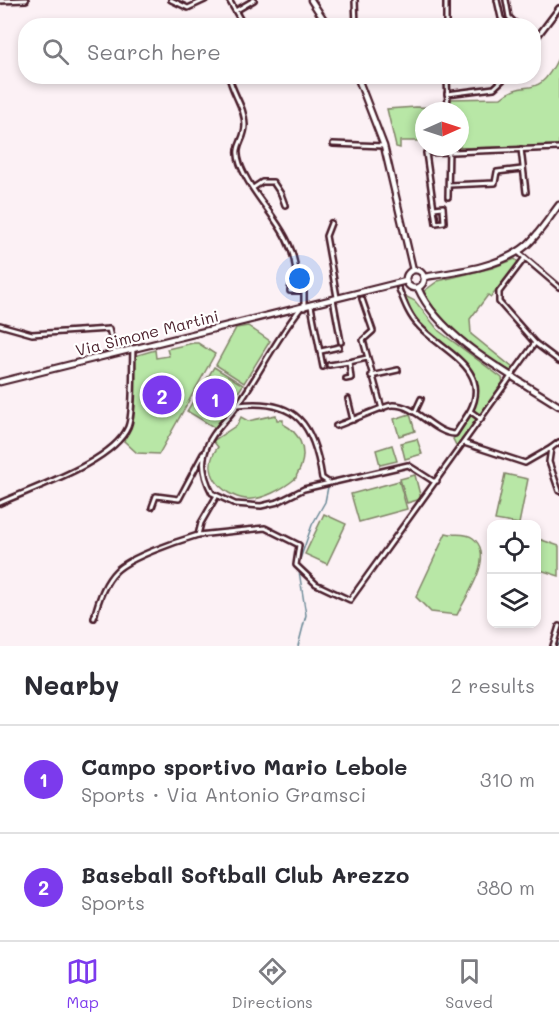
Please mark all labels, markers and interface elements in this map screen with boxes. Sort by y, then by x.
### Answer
search box [18,18,541,84]
icon: search [39,35,72,68]
text: Search here [87,37,221,66]
north arrow [415,102,469,156]
your location [285,264,314,293]
street label: Via Simone Martini [73,305,221,360]
pin: 2 [142,372,182,418]
pin: 1 [196,376,234,420]
map controls [487,520,541,628]
button: locate [487,520,541,574]
button: layers [487,574,541,628]
text: Nearby [24,668,119,702]
text: 2 results [451,672,535,698]
text: Campo sportivo Mario Lebole [81,752,407,781]
text: 1 [39,766,48,792]
text: 310 m [480,766,535,792]
text: Sports · Via Antonio Gramsci [81,781,366,807]
text: Baseball Softball Club Arezzo [81,860,409,889]
text: 2 [38,874,49,900]
text: 380 m [477,874,535,900]
text: Sports [81,889,145,915]
tab: Map [66,955,99,1012]
tab: Directions [232,955,313,1012]
tab: Saved [445,955,493,1012]

